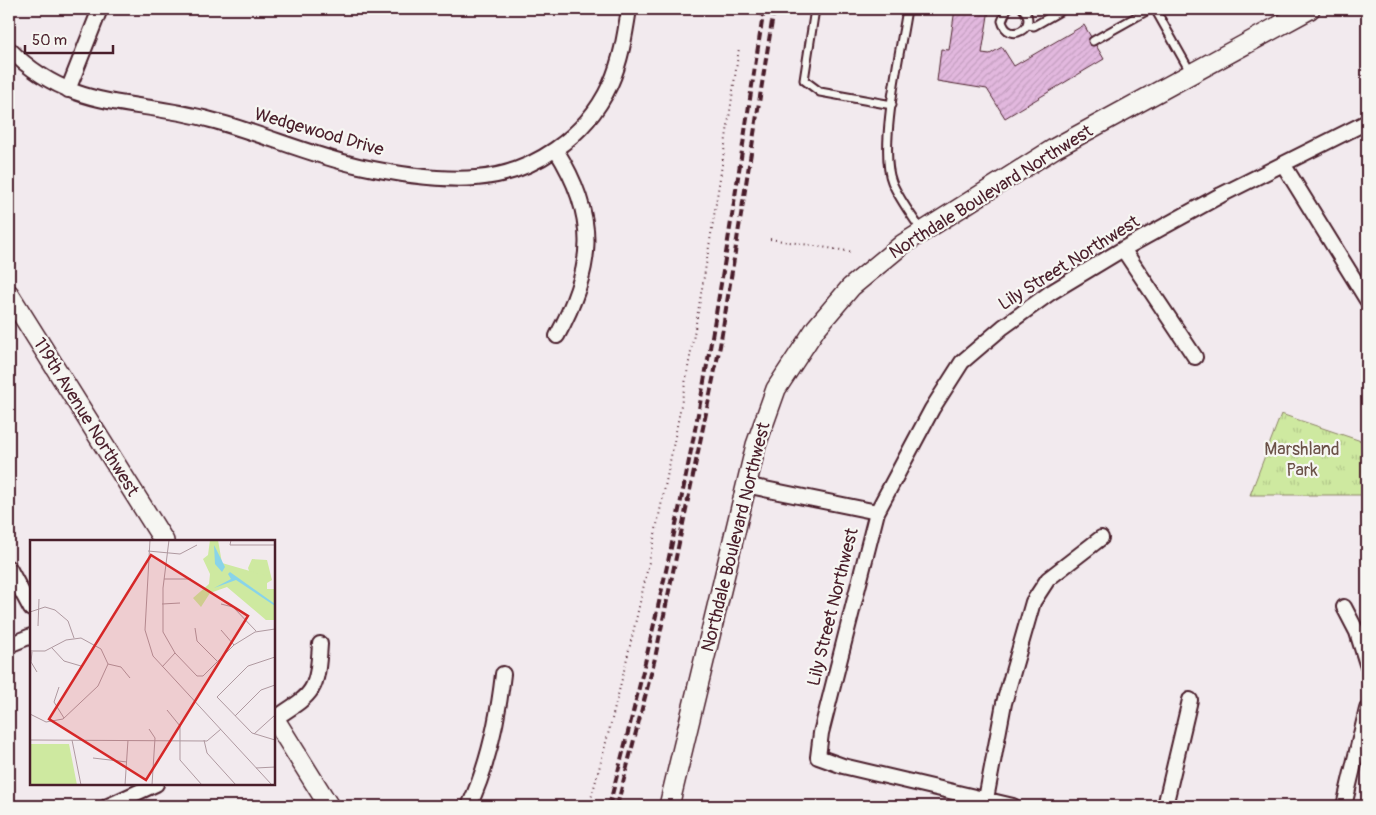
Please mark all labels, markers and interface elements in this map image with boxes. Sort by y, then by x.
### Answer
scale bar [25,22,112,54]
text: 50 m [32,31,67,50]
street label: Wedgewood Drive [252,103,386,161]
street label: Northdale Boulevard Northwest [885,119,1098,264]
street label: Lily Street Northwest [994,210,1145,316]
street label: 119th Avenue Northwest [28,334,144,501]
street label: Northdale Boulevard Northwest [696,419,776,654]
park label: Marshland Park [1264,438,1340,482]
street label: Lily Street Northwest [802,525,864,688]
inset map [30,540,275,785]

